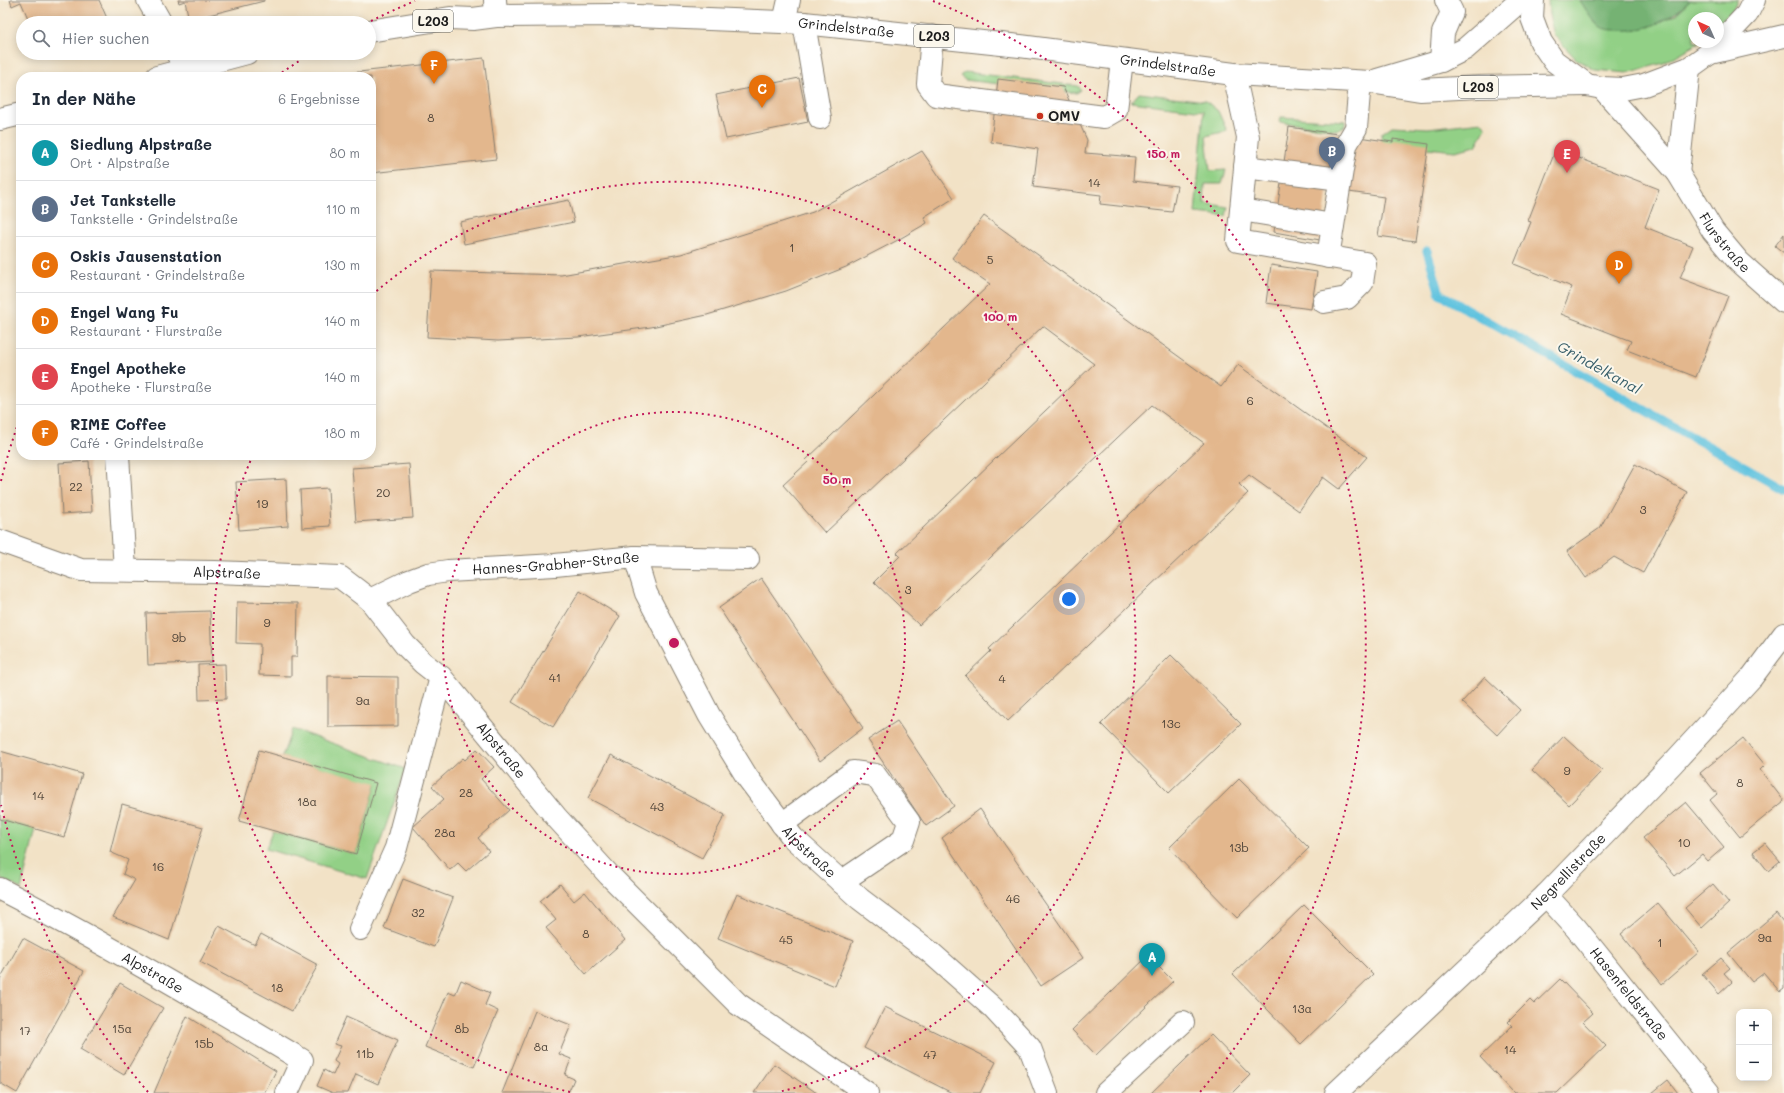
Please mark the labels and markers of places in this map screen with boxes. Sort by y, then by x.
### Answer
pin: F [421,51,447,84]
pin: C [749,75,775,108]
place label: OMV [1048,106,1080,125]
marker: OMV [1035,111,1045,121]
pin: B [1319,137,1345,170]
pin: E [1554,140,1580,173]
pin: D [1606,251,1632,284]
centre of rings [667,636,681,650]
pin: A [1139,943,1165,976]

